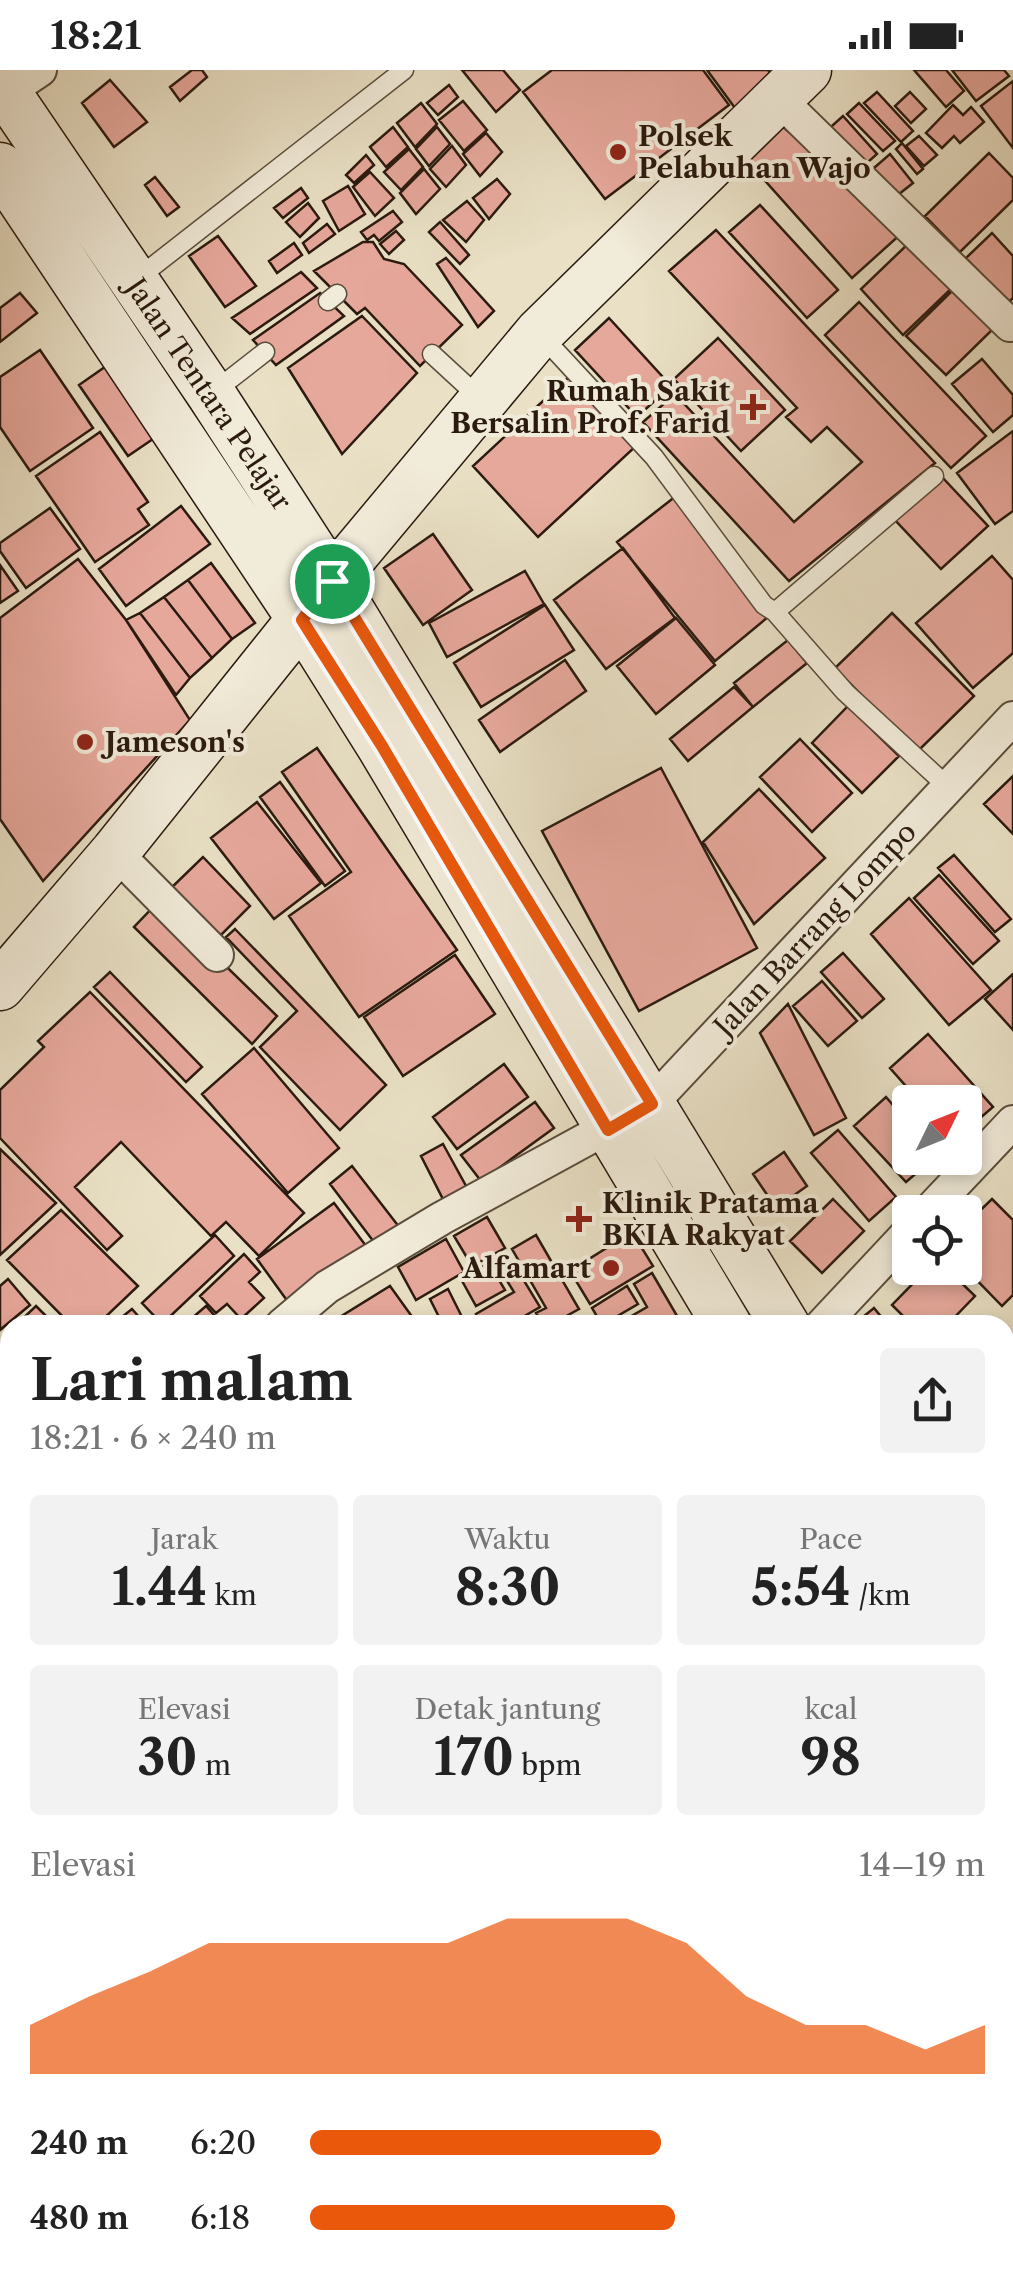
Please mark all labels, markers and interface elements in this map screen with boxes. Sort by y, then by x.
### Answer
text: 18:21 [50,12,141,59]
place label: Polsek Pelabuhan Wajo [638,119,871,185]
marker: Polsek Pelabuhan Wajo [607,141,629,163]
street label: Jalan Tentara Pelajar [117,268,299,517]
place label: Rumah Sakit Bersalin Prof. Farid [450,374,731,440]
marker: Rumah Sakit Bersalin Prof. Farid [740,394,766,420]
pin [290,539,375,624]
icon: arrive [305,554,360,609]
place label: Jameson's [100,725,245,759]
marker: Jameson's [74,731,96,753]
street label: Jalan Barrang Lompo [704,815,923,1046]
north arrow [892,1085,982,1175]
map controls [892,1085,982,1285]
place label: Klinik Pratama BKIA Rakyat [602,1186,820,1252]
button: locate [892,1195,982,1285]
marker: Klinik Pratama BKIA Rakyat [566,1206,592,1232]
place label: Alfamart [461,1251,592,1285]
marker: Alfamart [600,1257,622,1279]
text: Lari malam [30,1347,353,1414]
button: share [880,1348,985,1453]
text: 18:21 · 6 × 240 m [30,1418,276,1457]
text: Jarak [151,1522,218,1556]
text: Waktu [464,1522,551,1556]
text: Pace [799,1522,862,1556]
text: 1.44 [112,1556,207,1618]
text: 8:30 [455,1556,560,1618]
text: 5:54 [751,1556,851,1618]
text: km [207,1578,257,1612]
text: /km [851,1578,911,1612]
text: Elevasi [138,1692,230,1726]
text: Detak jantung [415,1692,600,1726]
text: kcal [804,1692,857,1726]
text: 30 [137,1726,197,1788]
text: 170 [433,1726,514,1788]
text: 98 [801,1726,861,1788]
text: m [197,1748,231,1782]
text: bpm [514,1748,582,1782]
text: Elevasi [30,1845,136,1884]
text: 14–19 m [859,1845,985,1884]
text: 240 m [30,2123,128,2162]
text: 6:20 [190,2123,256,2162]
text: 480 m [30,2198,129,2237]
text: 6:18 [190,2198,250,2237]

